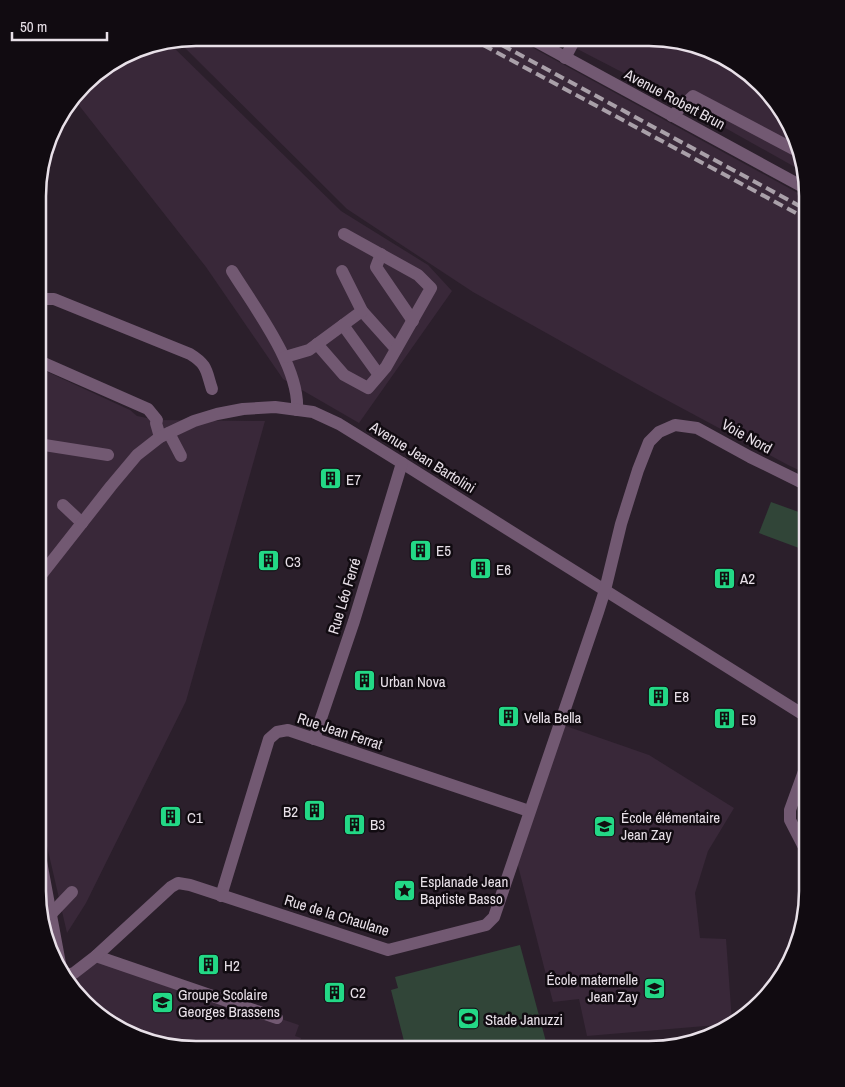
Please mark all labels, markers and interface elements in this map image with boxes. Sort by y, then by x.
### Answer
scale bar [12,10,108,42]
text: 50 m [20,16,47,37]
street label: Avenue Robert Brun [620,63,729,134]
street label: Voie Nord [718,414,776,458]
street label: Avenue Jean Bartolini [365,416,480,498]
building icon: E7 [318,467,342,491]
place label: E7 [346,469,361,490]
building icon: E5 [408,538,432,562]
place label: E5 [436,540,451,561]
building icon: C3 [257,549,281,573]
place label: C3 [285,551,301,572]
street label: Rue Léo Ferré [322,555,366,637]
building icon: E6 [468,557,492,581]
place label: E6 [496,559,511,580]
building icon: A2 [712,566,736,590]
place label: A2 [739,568,755,589]
building icon: Urban Nova [352,669,376,693]
place label: Urban Nova [380,671,446,692]
building icon: E8 [646,684,670,708]
place label: E8 [674,686,689,707]
building icon: Vella Bella [496,705,520,729]
street label: Rue Jean Ferrat [295,707,386,755]
place label: Vella Bella [524,707,582,728]
building icon: E9 [713,707,737,731]
place label: E9 [741,709,756,730]
building icon: B2 [302,799,326,823]
place label: B2 [283,801,298,822]
building icon: C1 [159,805,183,829]
place label: C1 [187,807,203,828]
place label: École élémentaire Jean Zay [621,807,720,845]
building icon: B3 [342,812,366,836]
place label: B3 [370,814,385,835]
school or university icon: École élémentaire Jean Zay [593,814,617,838]
place label: Esplanade Jean Baptiste Basso [420,871,508,909]
place icon: Esplanade Jean Baptiste Basso [392,878,416,902]
street label: Rue de la Chaulane [282,889,392,941]
building icon: H2 [196,953,220,977]
place label: H2 [224,955,240,976]
place label: École maternelle Jean Zay [546,969,639,1007]
school or university icon: École maternelle Jean Zay [642,976,666,1000]
building icon: C2 [322,980,346,1004]
place label: C2 [350,982,366,1003]
place label: Groupe Scolaire Georges Brassens [178,984,280,1022]
school or university icon: Groupe Scolaire Georges Brassens [150,991,174,1015]
sports icon: Stade Januzzi [457,1007,481,1031]
place label: Stade Januzzi [485,1009,563,1030]

